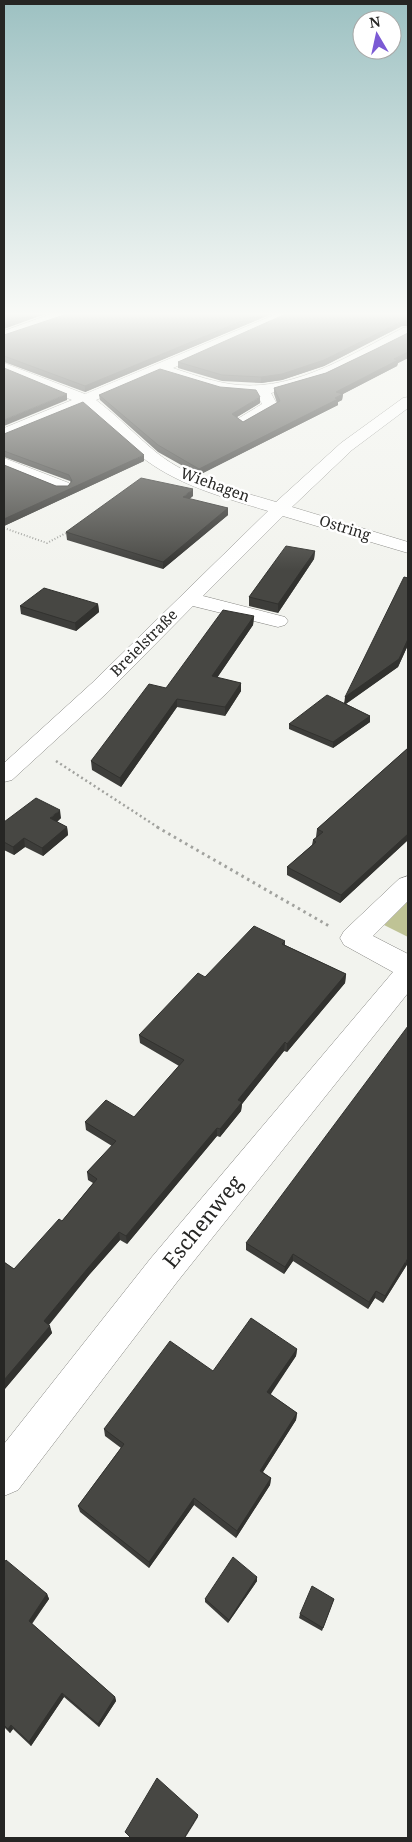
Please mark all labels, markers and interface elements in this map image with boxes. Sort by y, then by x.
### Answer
north arrow [352,10,402,60]
text: N [368,11,382,32]
street label: Wiehagen [178,462,253,506]
street label: Ostring [317,510,373,544]
street label: Breielstraße [105,604,181,680]
street label: Eschenweg [156,1169,249,1274]

